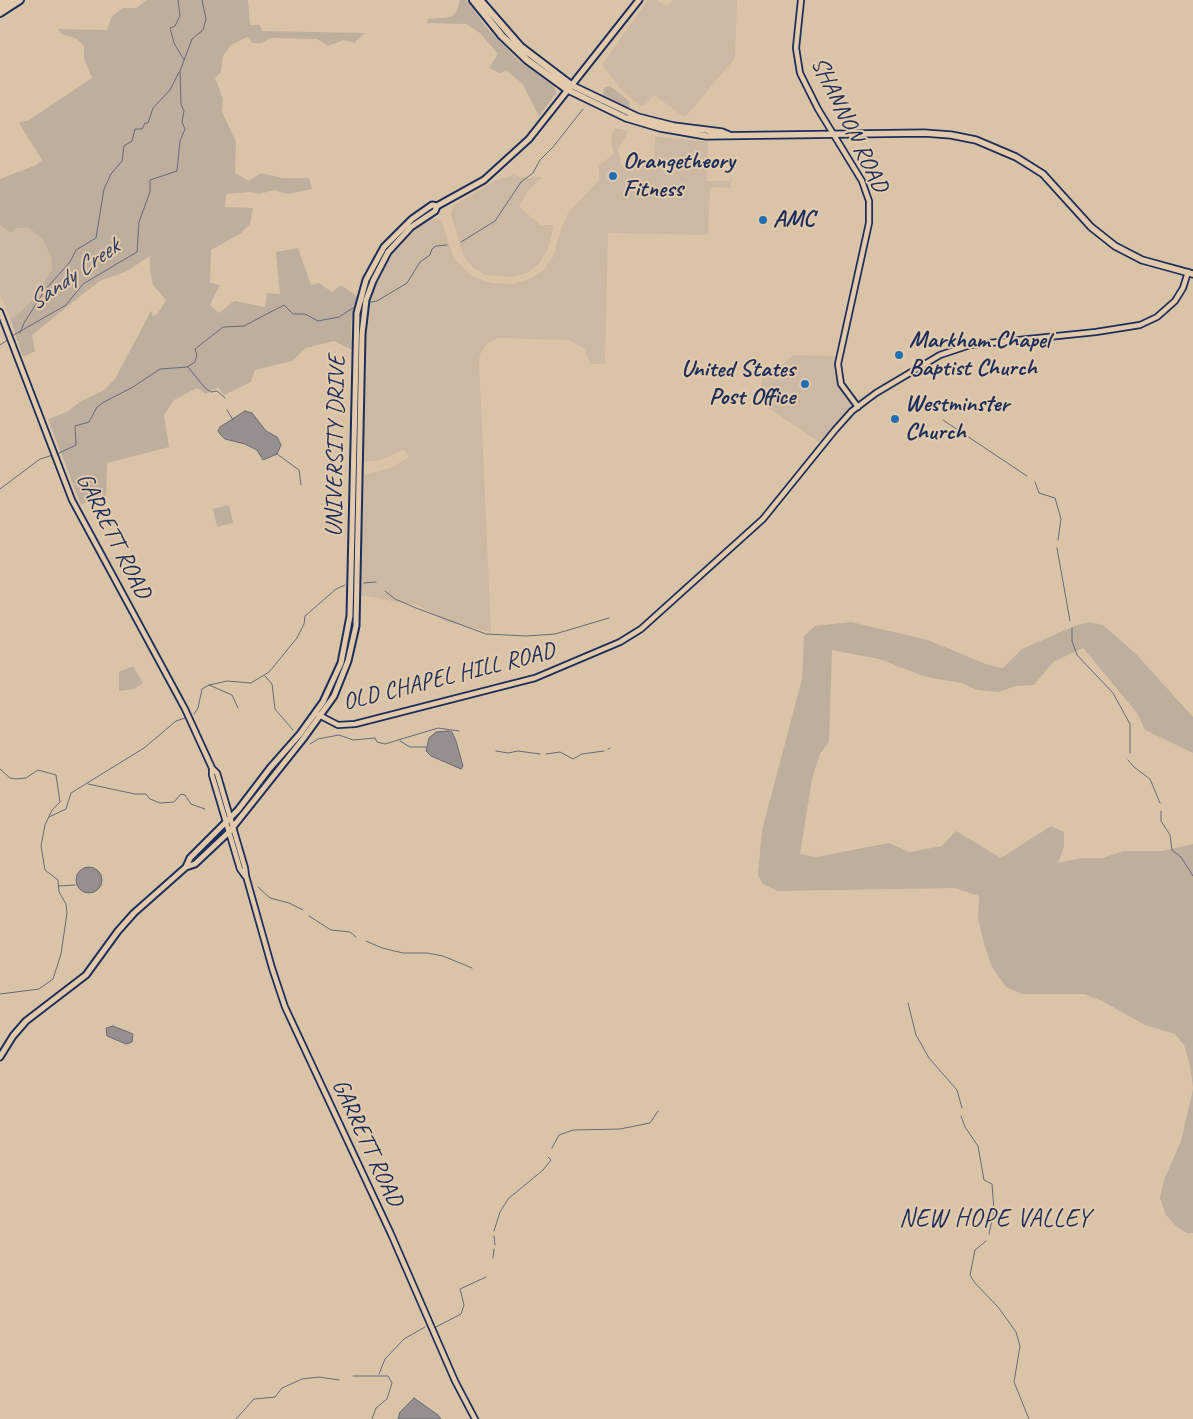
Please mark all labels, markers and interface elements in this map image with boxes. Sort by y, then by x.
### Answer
street label: SHANNON ROAD [804,53,894,197]
place label: Orangetheory Fitness [623,148,735,204]
marker: Orangetheory Fitness [607,170,619,182]
place label: AMC [773,206,815,234]
marker: AMC [757,214,769,226]
water label: Sandy Creek [23,233,125,317]
place label: Markham Chapel Baptist Church [909,327,1050,383]
marker: Markham Chapel Baptist Church [893,349,905,361]
street label: UNIVERSITY DRIVE [320,355,352,537]
place label: United States Post Office [681,356,795,412]
marker: United States Post Office [799,378,811,390]
place label: Westminster Church [905,391,1009,447]
marker: Westminster Church [889,413,901,425]
street label: GARRETT ROAD [69,468,157,604]
street label: OLD CHAPEL HILL ROAD [340,637,558,717]
street label: GARRETT ROAD [325,1075,409,1211]
district label: NEW HOPE VALLEY [897,1204,1093,1234]

